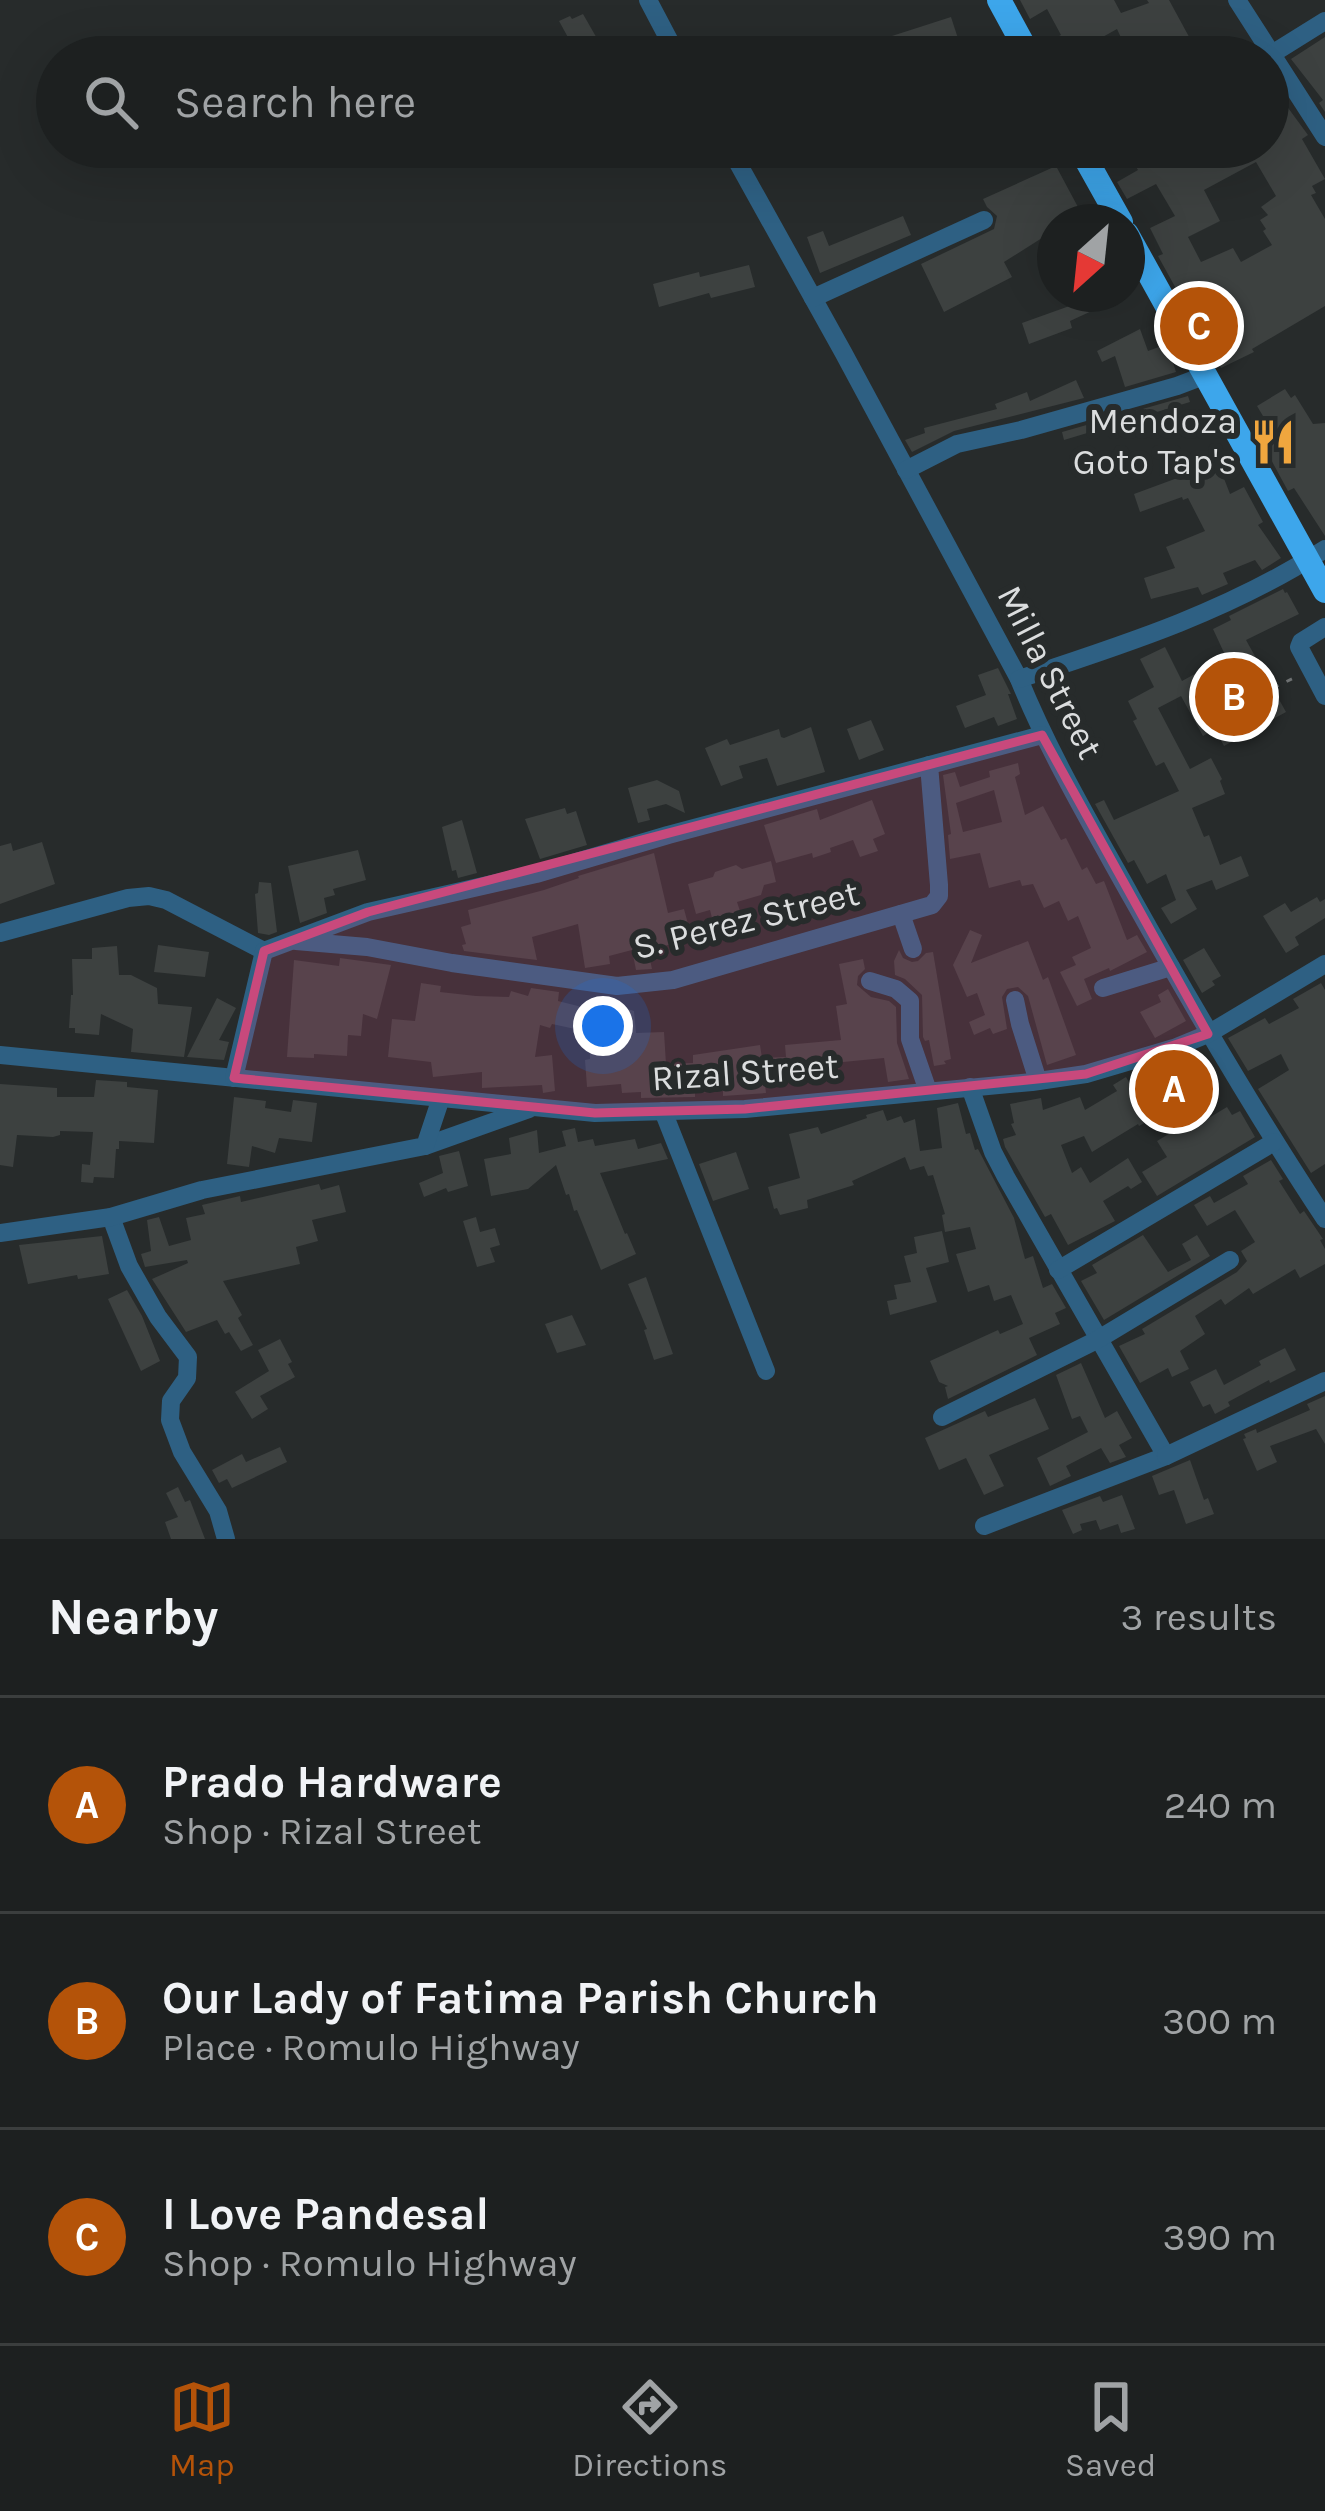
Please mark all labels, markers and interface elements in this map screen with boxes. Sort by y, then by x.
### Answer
search box [36,36,1289,168]
icon: search [78,69,144,135]
text: Search here [174,76,416,128]
north arrow [1037,204,1145,312]
pin: C [1160,281,1238,371]
place label: Mendoza Goto Tap's [1073,400,1237,483]
restaurant icon: Mendoza Goto Tap's [1248,417,1298,467]
street label: Milla Street [988,578,1112,766]
pin: B [1195,652,1273,742]
street label: S. Perez Street [629,872,863,968]
your location [573,996,633,1056]
pin: A [1135,1044,1213,1134]
street label: Rizal Street [650,1045,840,1099]
text: Nearby [48,1587,218,1647]
text: 3 results [1120,1594,1277,1640]
text: Prado Hardware [162,1756,502,1808]
text: A [75,1782,99,1828]
text: 240 m [1164,1782,1277,1828]
text: Shop · Rizal Street [162,1808,481,1854]
text: Our Lady of Fatima Parish Church [162,1972,879,2024]
text: B [74,1998,100,2044]
text: 300 m [1162,1998,1277,2044]
text: Place · Romulo Highway [162,2024,580,2070]
text: I Love Pandesal [162,2188,489,2240]
text: C [75,2214,99,2260]
text: 390 m [1162,2214,1277,2260]
text: Shop · Romulo Highway [162,2240,577,2286]
tab: Map [169,2374,235,2484]
tab: Directions [572,2374,727,2484]
tab: Saved [1065,2374,1156,2484]

